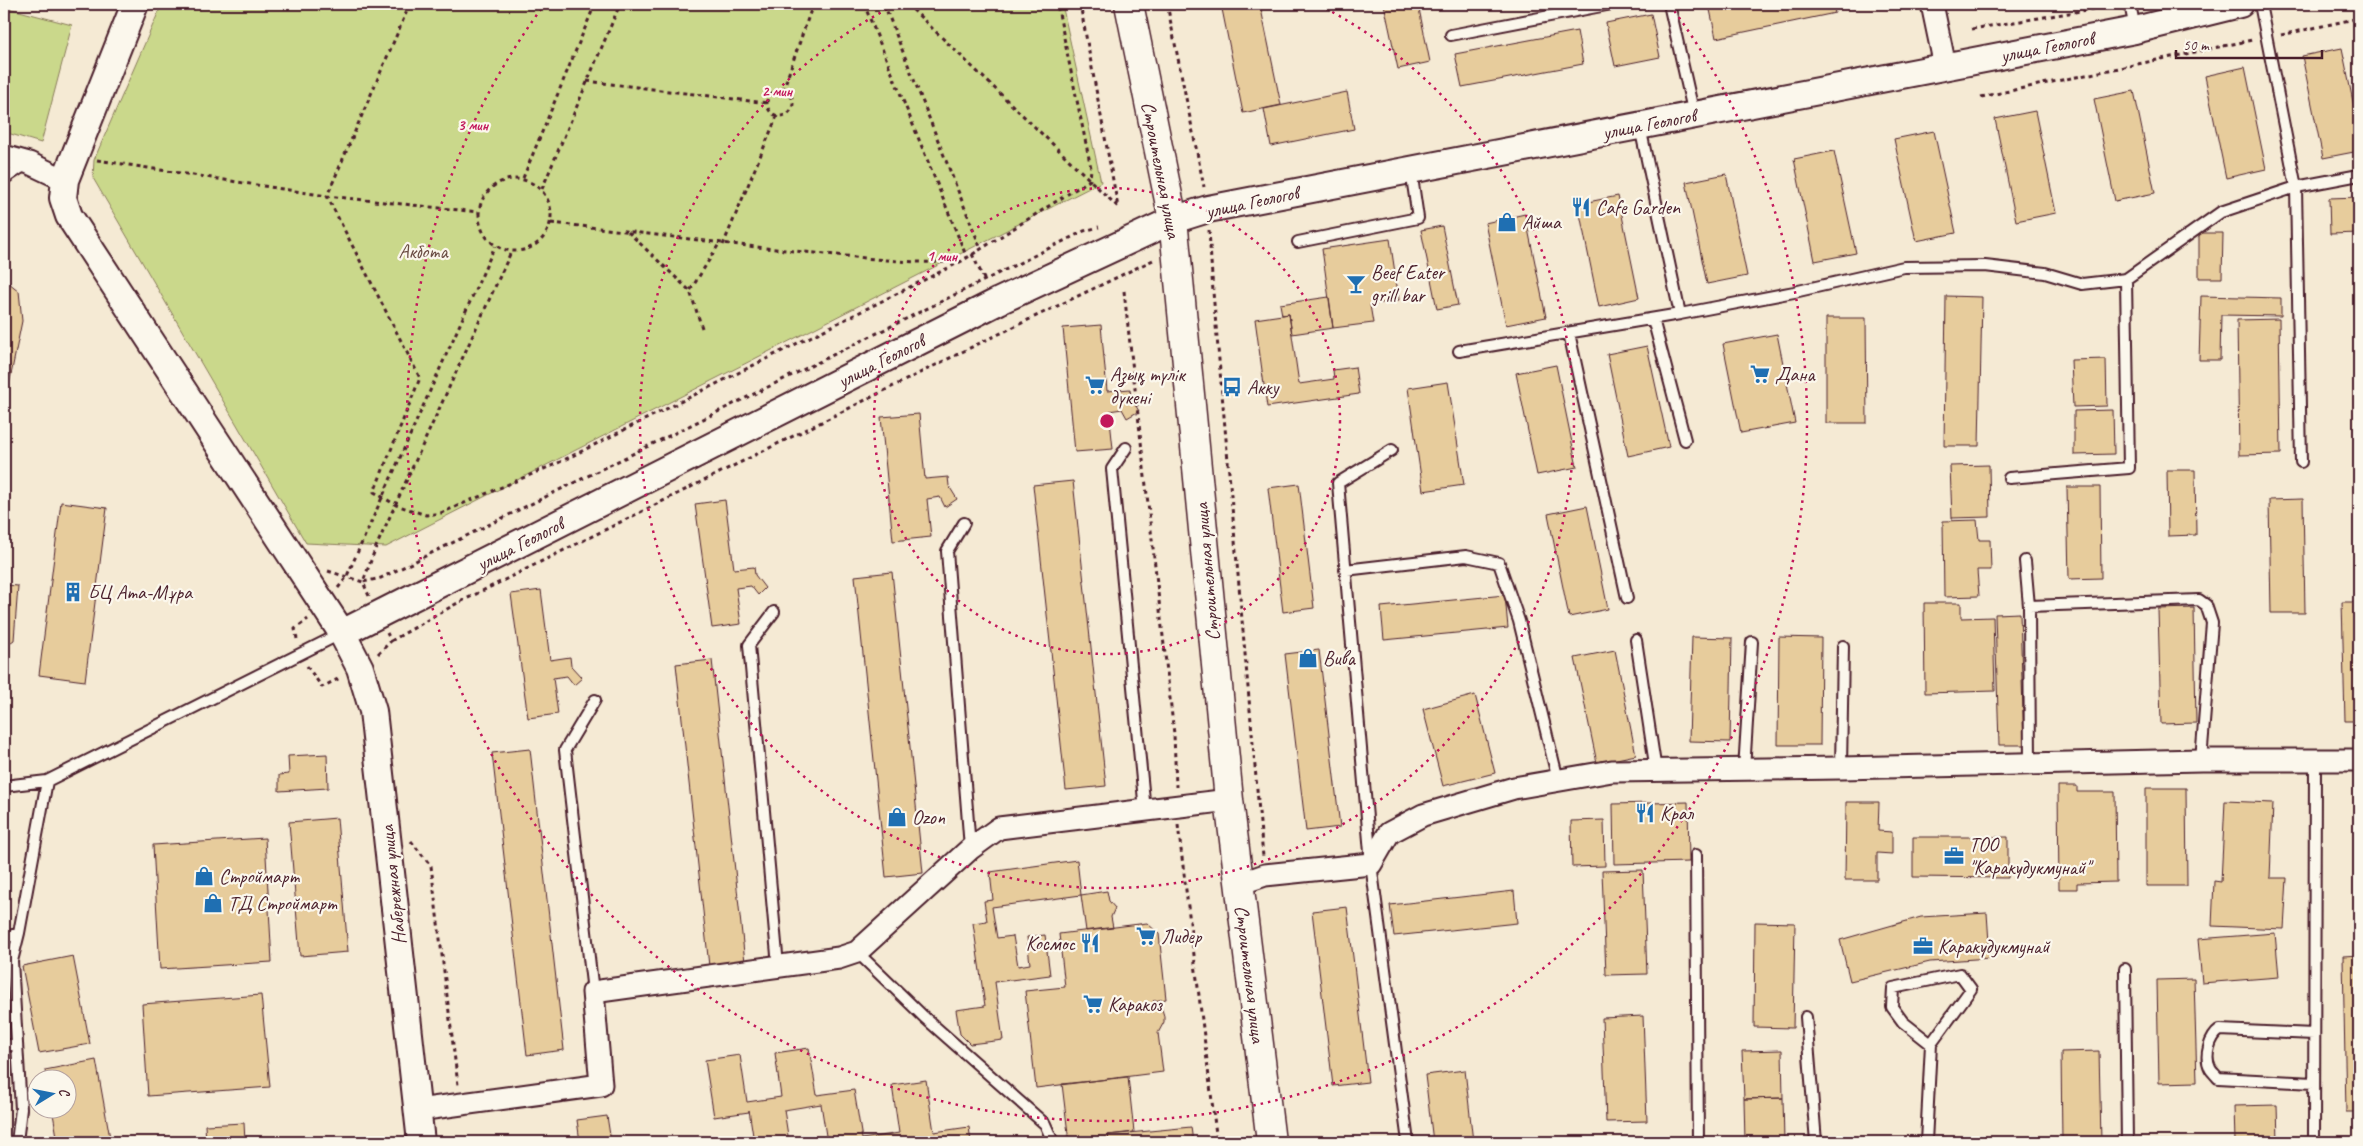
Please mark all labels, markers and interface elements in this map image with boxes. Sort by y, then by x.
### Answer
street label: улица Геологов [1997,25,2099,68]
scale bar [2176,28,2322,60]
text: 50 m [2183,36,2210,55]
text: 2 мин [762,82,794,101]
street label: Строительная улица [1136,100,1187,242]
street label: улица Геологов [1599,102,1701,145]
text: 3 мин [458,116,490,135]
street label: улица Геологов [1202,179,1304,224]
place label: Cafe Garden [1596,195,1681,220]
restaurant icon: Cafe Garden [1570,196,1592,218]
place label: Айша [1522,210,1562,235]
shop icon: Айша [1496,211,1518,233]
park label: Акбота [399,239,449,264]
text: 1 мин [927,247,959,266]
place label: Beef Eater grill bar [1371,260,1446,308]
bar icon: Beef Eater grill bar [1345,273,1367,295]
street label: улица Геологов [832,327,932,394]
place label: Азық түлік дүкені [1110,362,1186,410]
place label: Дана [1775,362,1816,387]
supermarket icon: Дана [1749,363,1771,385]
supermarket icon: Азық түлік дүкені [1084,374,1106,396]
place label: Акку [1247,375,1281,400]
bus stop icon: Акку [1221,376,1243,398]
centre of rings [1098,412,1116,430]
street label: Строительная улица [1188,500,1225,642]
street label: улица Геологов [471,510,571,577]
place label: БЦ Ата-Мұра [88,580,193,605]
building icon: БЦ Ата-Мұра [62,581,84,603]
place label: Вива [1323,646,1357,671]
shop icon: Вива [1297,647,1319,669]
place label: Крал [1660,801,1695,826]
restaurant icon: Крал [1634,802,1656,824]
place label: Ozon [912,805,946,830]
shop icon: Ozon [886,806,908,828]
street label: Набережная улица [374,822,412,946]
place label: ТОО "Каракудукмунай" [1969,832,2094,880]
office icon: ТОО "Каракудукмунай" [1943,845,1965,867]
place label: Строймарт [219,864,300,889]
shop icon: Строймарт [193,865,215,887]
place label: ТД Строймарт [228,891,338,916]
shop icon: ТД Строймарт [202,892,224,914]
street label: Строительная улица [1229,904,1271,1046]
place label: Лидер [1161,924,1203,949]
supermarket icon: Лидер [1135,925,1157,947]
place label: Космос [1026,931,1076,956]
restaurant icon: Космос [1079,932,1101,954]
place label: Каракудукмунай [1938,934,2051,959]
office icon: Каракудукмунай [1912,935,1934,957]
place label: Каракоз [1108,992,1163,1017]
supermarket icon: Каракоз [1082,993,1104,1015]
north arrow [28,1068,78,1118]
text: С [55,1087,74,1099]

